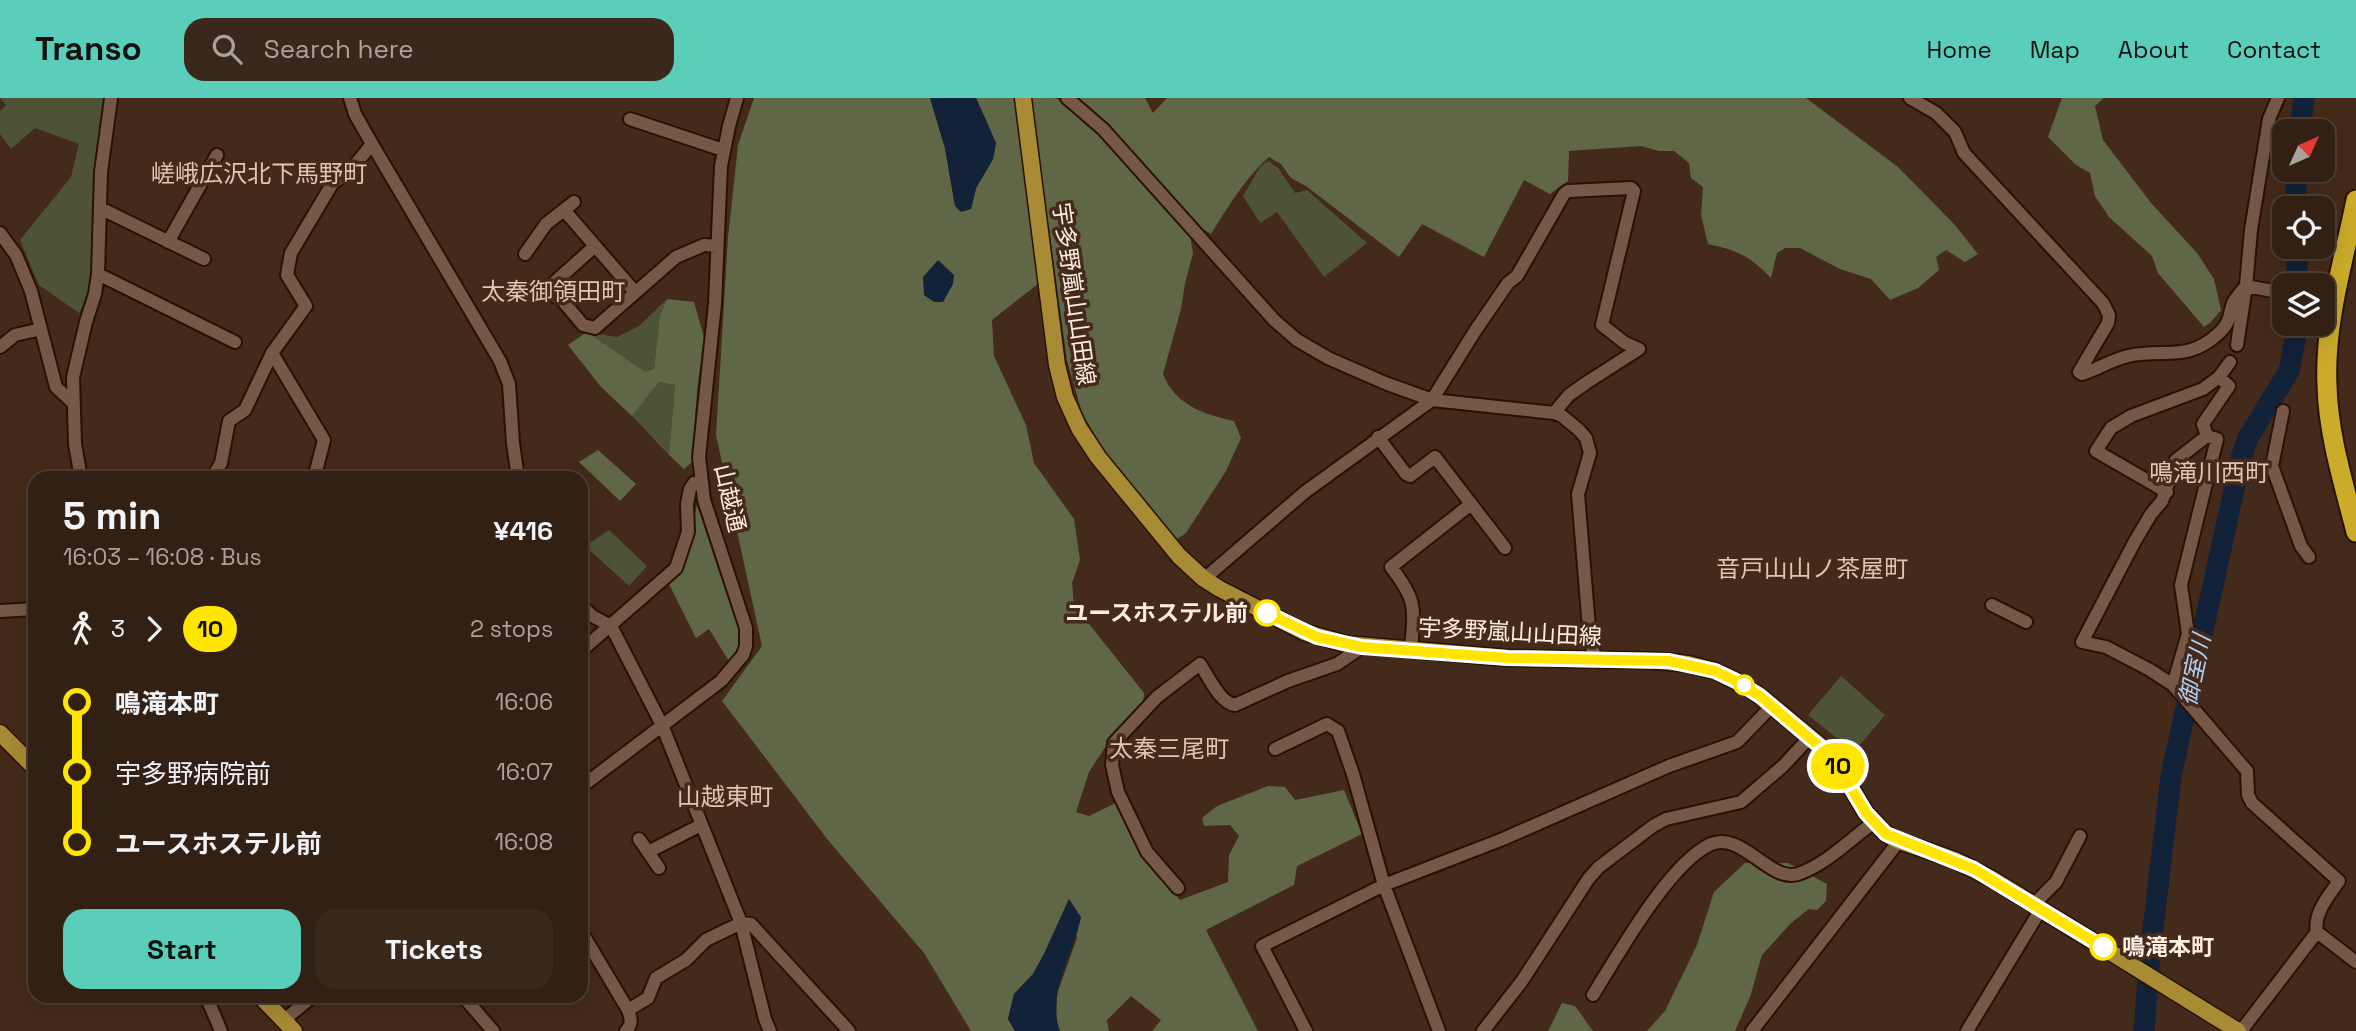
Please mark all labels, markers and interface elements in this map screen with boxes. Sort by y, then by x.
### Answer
search box [184,18,674,81]
text: Transo [35,28,142,70]
icon: search [208,30,246,68]
text: Search here [264,32,414,66]
text: Home [1926,34,1992,65]
text: Map [2030,34,2080,65]
text: About [2118,34,2189,65]
text: Contact [2227,34,2321,65]
north arrow [2272,119,2334,182]
map controls [2272,119,2335,336]
district label: 嵯峨広沢北下馬野町 [151,158,367,189]
button: locate [2272,196,2335,259]
street label: 宇多野嵐山山田線 [1046,201,1102,387]
button: layers [2272,273,2335,336]
district label: 太秦御領田町 [481,276,625,307]
district label: 鳴滝川西町 [2149,457,2269,488]
street label: 山越通 [708,461,752,535]
text: 5 min [63,492,161,540]
text: ¥416 [494,514,553,548]
text: 16:03 – 16:08 · Bus [63,542,262,572]
district label: 音戸山山ノ茶屋町 [1716,553,1908,584]
place label: ユースホステル前 [1065,598,1248,628]
marker: ユースホステル前 [1254,600,1280,626]
icon: walk [63,610,101,648]
icon: forward [135,610,173,648]
street label: 宇多野嵐山山田線 [1417,612,1603,652]
text: 10 [197,613,223,644]
text: 3 [111,614,125,644]
text: 2 stops [470,614,553,644]
water label: 御室川 [2172,629,2218,708]
unlabelled marker [1734,675,1754,695]
text: 鳴滝本町 [115,687,219,721]
text: 16:06 [495,687,553,717]
district label: 太秦三尾町 [1109,733,1229,764]
line badge: 10 [1806,743,1870,789]
text: 10 [1825,750,1851,781]
text: 宇多野病院前 [115,757,271,791]
text: 16:07 [496,757,553,787]
district label: 山越東町 [677,781,773,812]
text: ユースホステル前 [115,827,322,861]
text: 16:08 [494,827,553,857]
button: Start [63,909,301,989]
button: Tickets [315,909,553,989]
place label: 鳴滝本町 [2122,932,2214,962]
marker: 鳴滝本町 [2090,934,2116,960]

